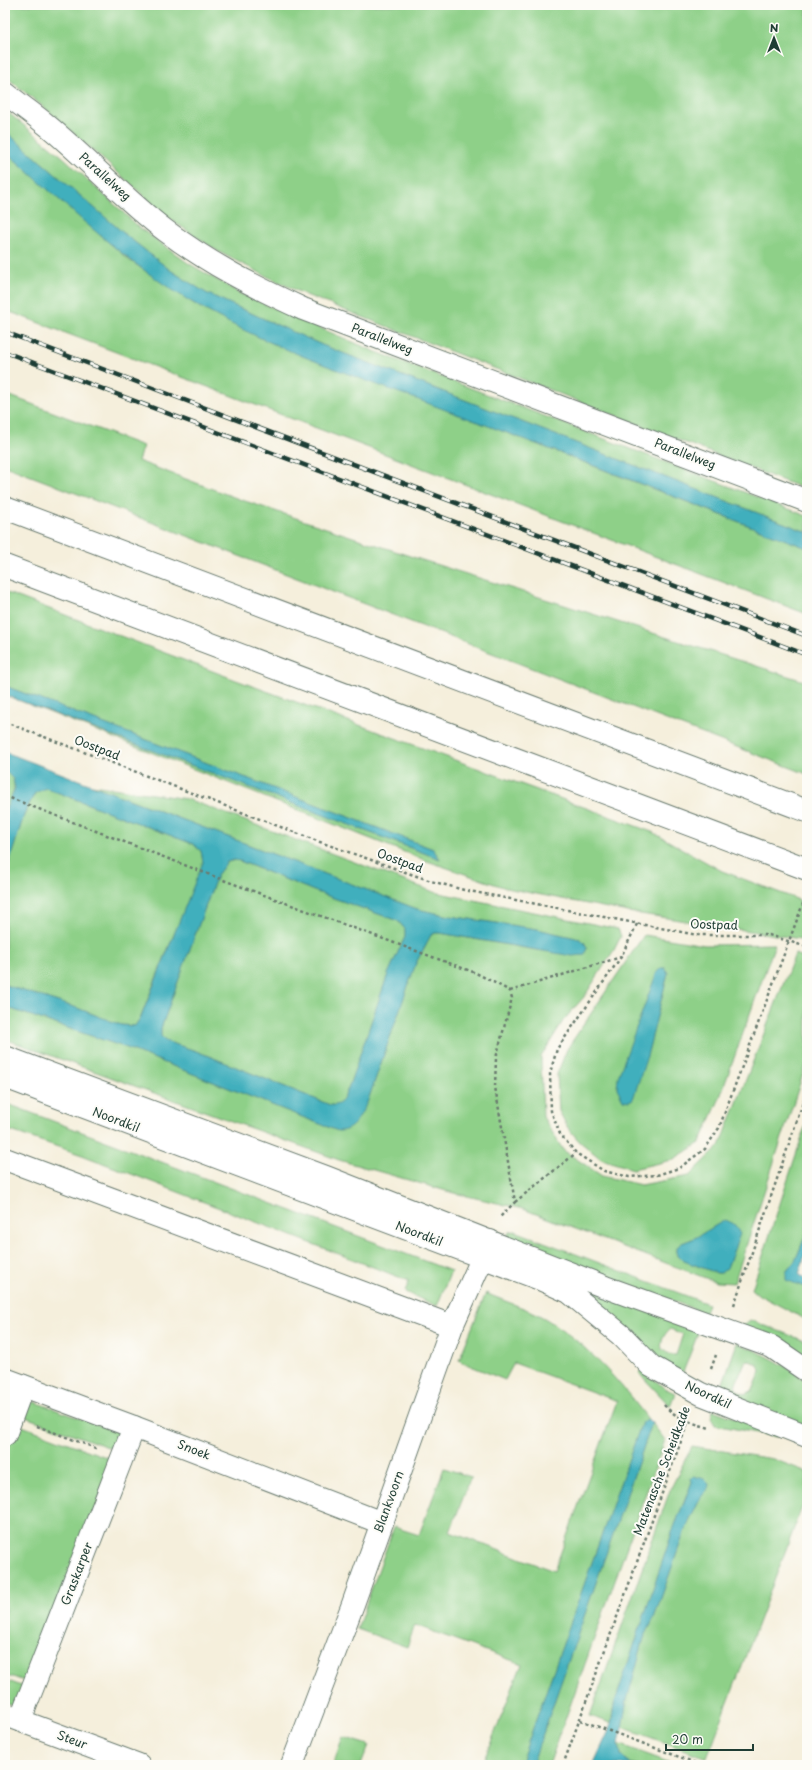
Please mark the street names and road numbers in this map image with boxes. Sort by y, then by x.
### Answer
street label: Parallelweg [76,148,136,205]
street label: Parallelweg [349,318,416,358]
street label: Parallelweg [652,433,719,473]
street label: Oostpad [72,730,124,764]
street label: Oostpad [375,843,427,877]
street label: Oostpad [690,914,739,934]
street label: Noordkil [90,1102,143,1136]
street label: Noordkil [393,1216,446,1250]
street label: Noordkil [682,1375,735,1413]
street label: Matenasche Scheidkade [628,1403,694,1538]
street label: Snoek [175,1435,214,1464]
street label: Blankvoorn [368,1468,408,1535]
street label: Graskarper [56,1539,97,1608]
street label: Steur [55,1725,91,1753]

